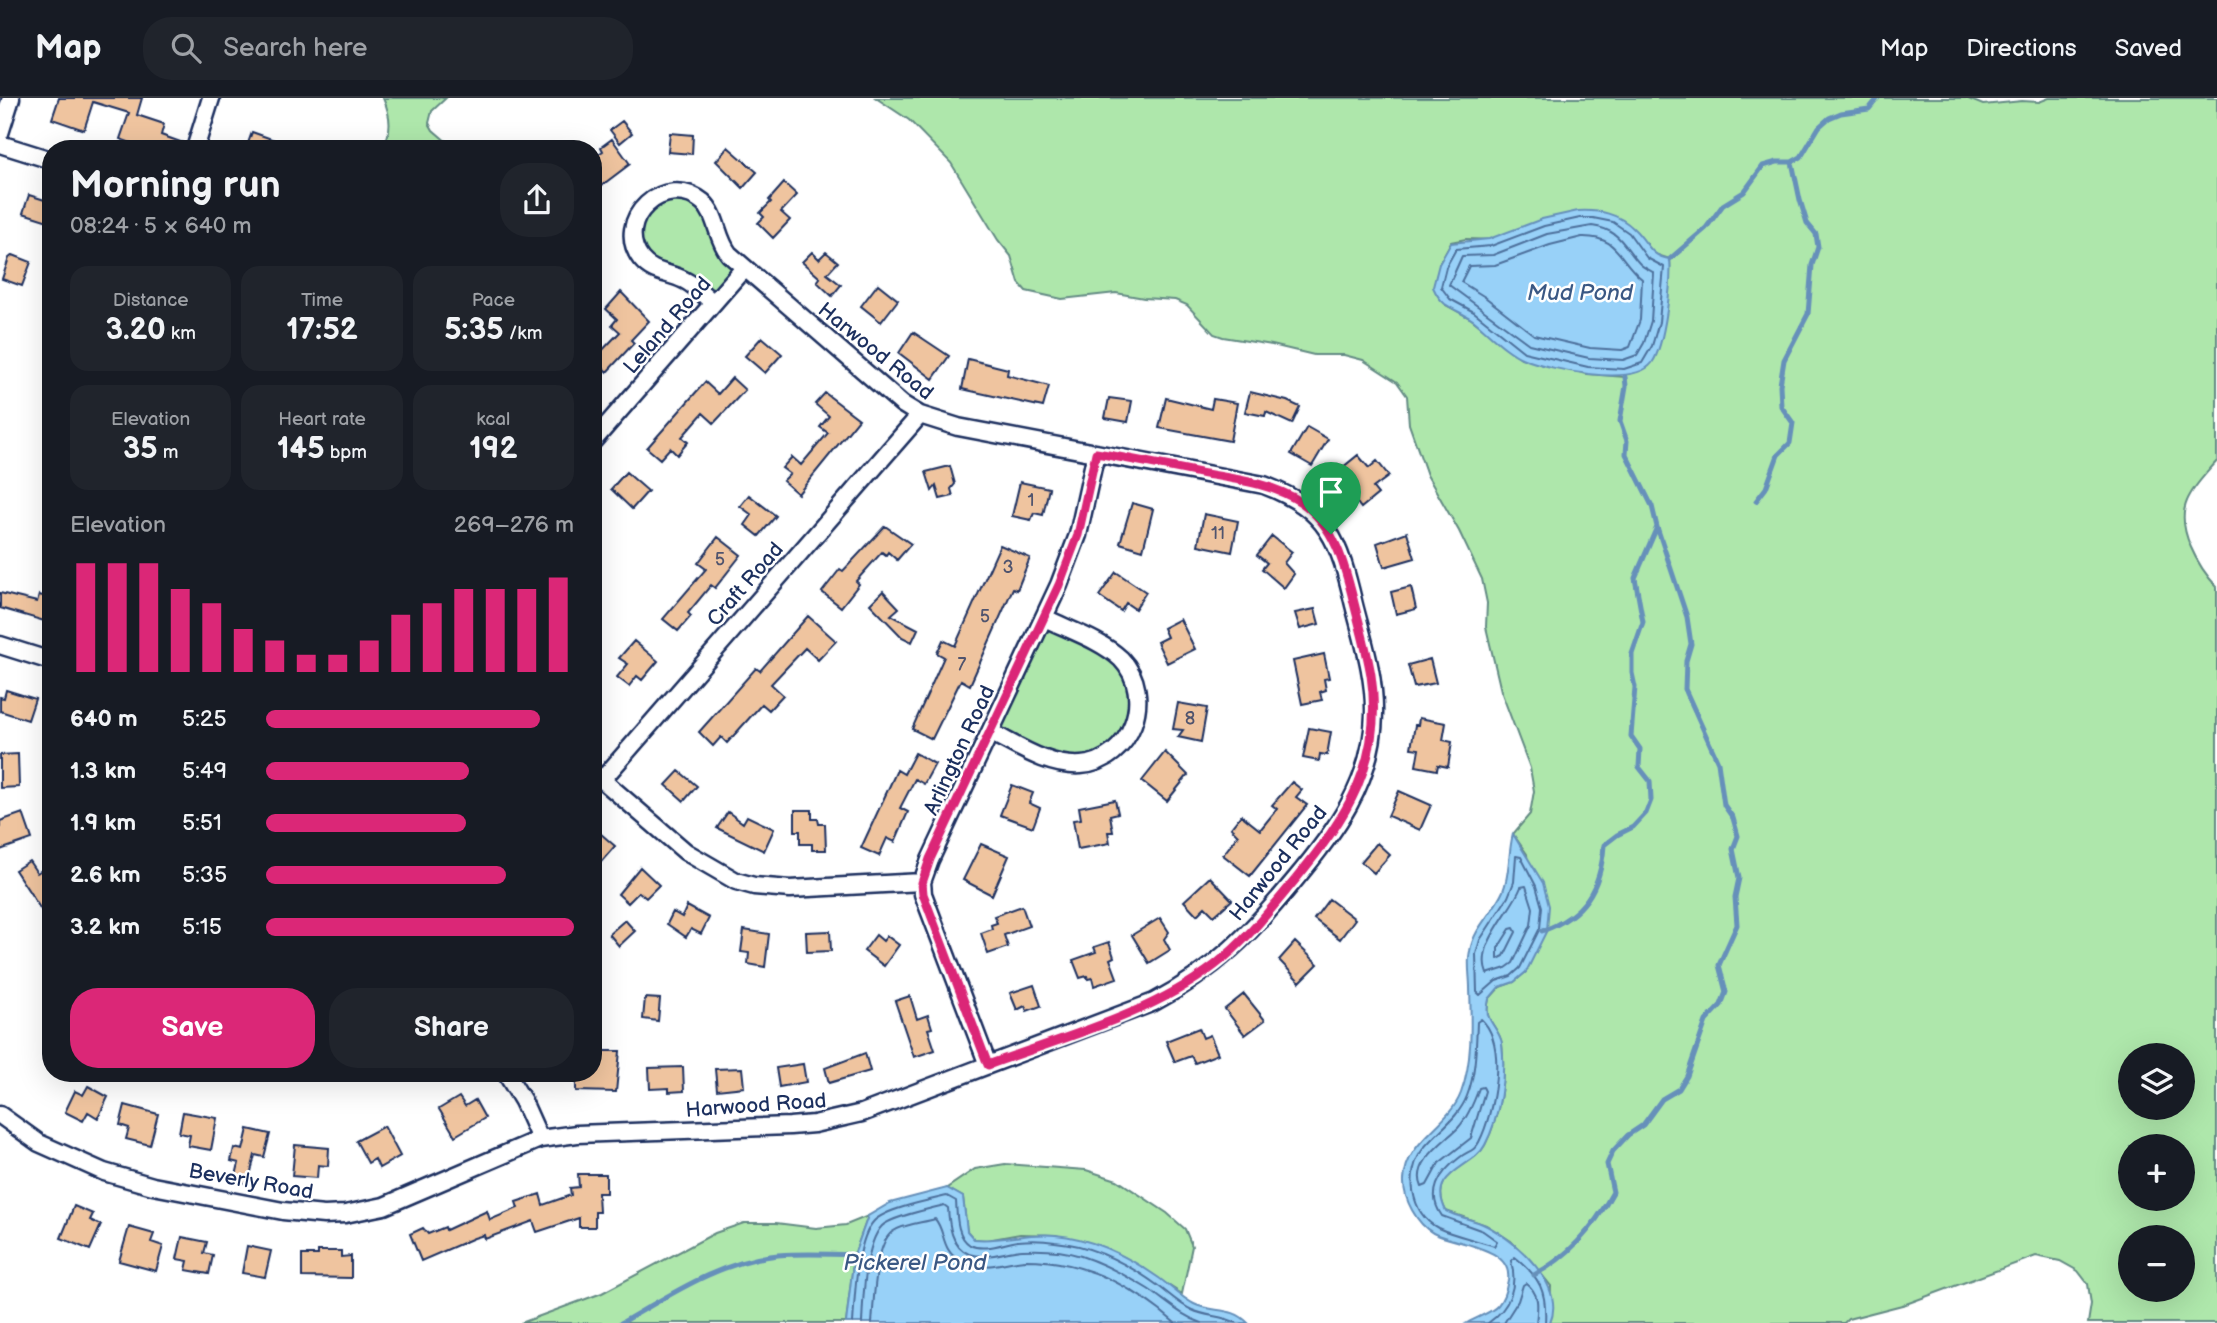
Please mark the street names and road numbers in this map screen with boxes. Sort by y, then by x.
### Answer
street label: Leland Road [618,272,716,379]
street label: Harwood Road [813,297,938,406]
street label: Craft Road [702,537,789,632]
street label: Arlington Road [919,681,1000,819]
street label: Harwood Road [1224,801,1333,926]
street label: Harwood Road [685,1088,827,1123]
street label: Beverly Road [187,1158,315,1205]

